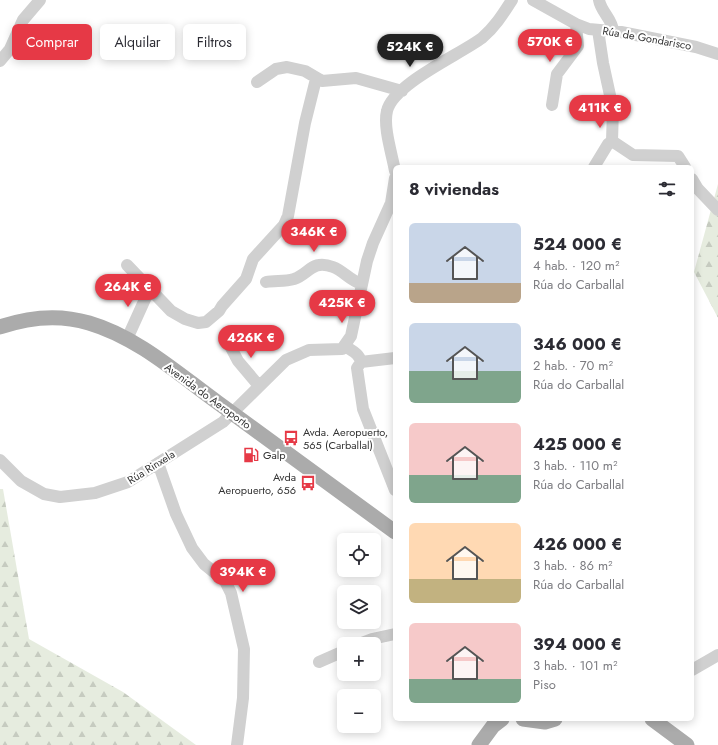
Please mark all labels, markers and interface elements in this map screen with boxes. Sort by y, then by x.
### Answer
street label: Rúa de Gondarisco [601,22,693,54]
chip: Comprar [12,24,92,60]
chip: Alquilar [100,24,175,60]
chip: Filtros [183,24,246,60]
pin: 570K € [517,29,583,63]
text: 570K € [527,32,573,51]
pin: 524K € [377,34,443,68]
text: 524K € [386,37,434,56]
pin: 411K € [567,95,633,129]
text: 411K € [578,98,622,117]
text: 8 viviendas [409,177,499,201]
icon: filters [656,178,678,200]
pin: 346K € [281,219,347,253]
text: 346K € [290,222,338,241]
text: 524 000 € [533,232,622,256]
icon: home [441,239,489,287]
text: 4 hab. · 120 m² [533,256,620,275]
pin: 264K € [95,274,161,308]
text: Rúa do Carballal [533,275,624,294]
text: 264K € [104,277,152,296]
pin: 425K € [309,290,375,324]
text: 425K € [318,293,366,312]
pin: 426K € [218,325,284,359]
text: 426K € [227,328,275,347]
text: 346 000 € [533,332,622,356]
icon: home [441,339,489,387]
text: 2 hab. · 70 m² [533,356,613,375]
street label: Avenida do Aeroporto [161,359,255,433]
text: Rúa do Carballal [533,375,624,394]
place label: Avda. Aeropuerto, 565 (Carballal) [303,424,388,453]
bus stop icon: Avda. Aeropuerto, 565 (Carballal) [282,429,300,447]
text: 425 000 € [533,432,622,456]
icon: home [441,439,489,487]
street label: Rúa Rinxela [124,446,178,488]
fuel station icon: Galp [242,446,260,464]
place label: Galp [263,447,286,463]
text: 3 hab. · 110 m² [533,456,617,475]
place label: Avda Aeropuerto, 656 [218,469,296,498]
bus stop icon: Avda Aeropuerto, 656 [299,474,317,492]
text: Rúa do Carballal [533,475,624,494]
text: 426 000 € [533,532,623,556]
map controls [337,533,381,733]
button: locate [337,533,381,577]
icon: home [441,539,489,587]
text: 3 hab. · 86 m² [533,556,613,575]
pin: 394K € [210,559,276,593]
text: 394K € [219,562,267,581]
text: Rúa do Carballal [533,575,624,594]
button: layers [337,585,381,629]
text: 394 000 € [533,632,622,656]
button: + [337,637,381,681]
icon: home [441,639,489,687]
text: 3 hab. · 101 m² [533,656,617,675]
text: Piso [533,675,556,694]
button: − [337,689,381,733]

